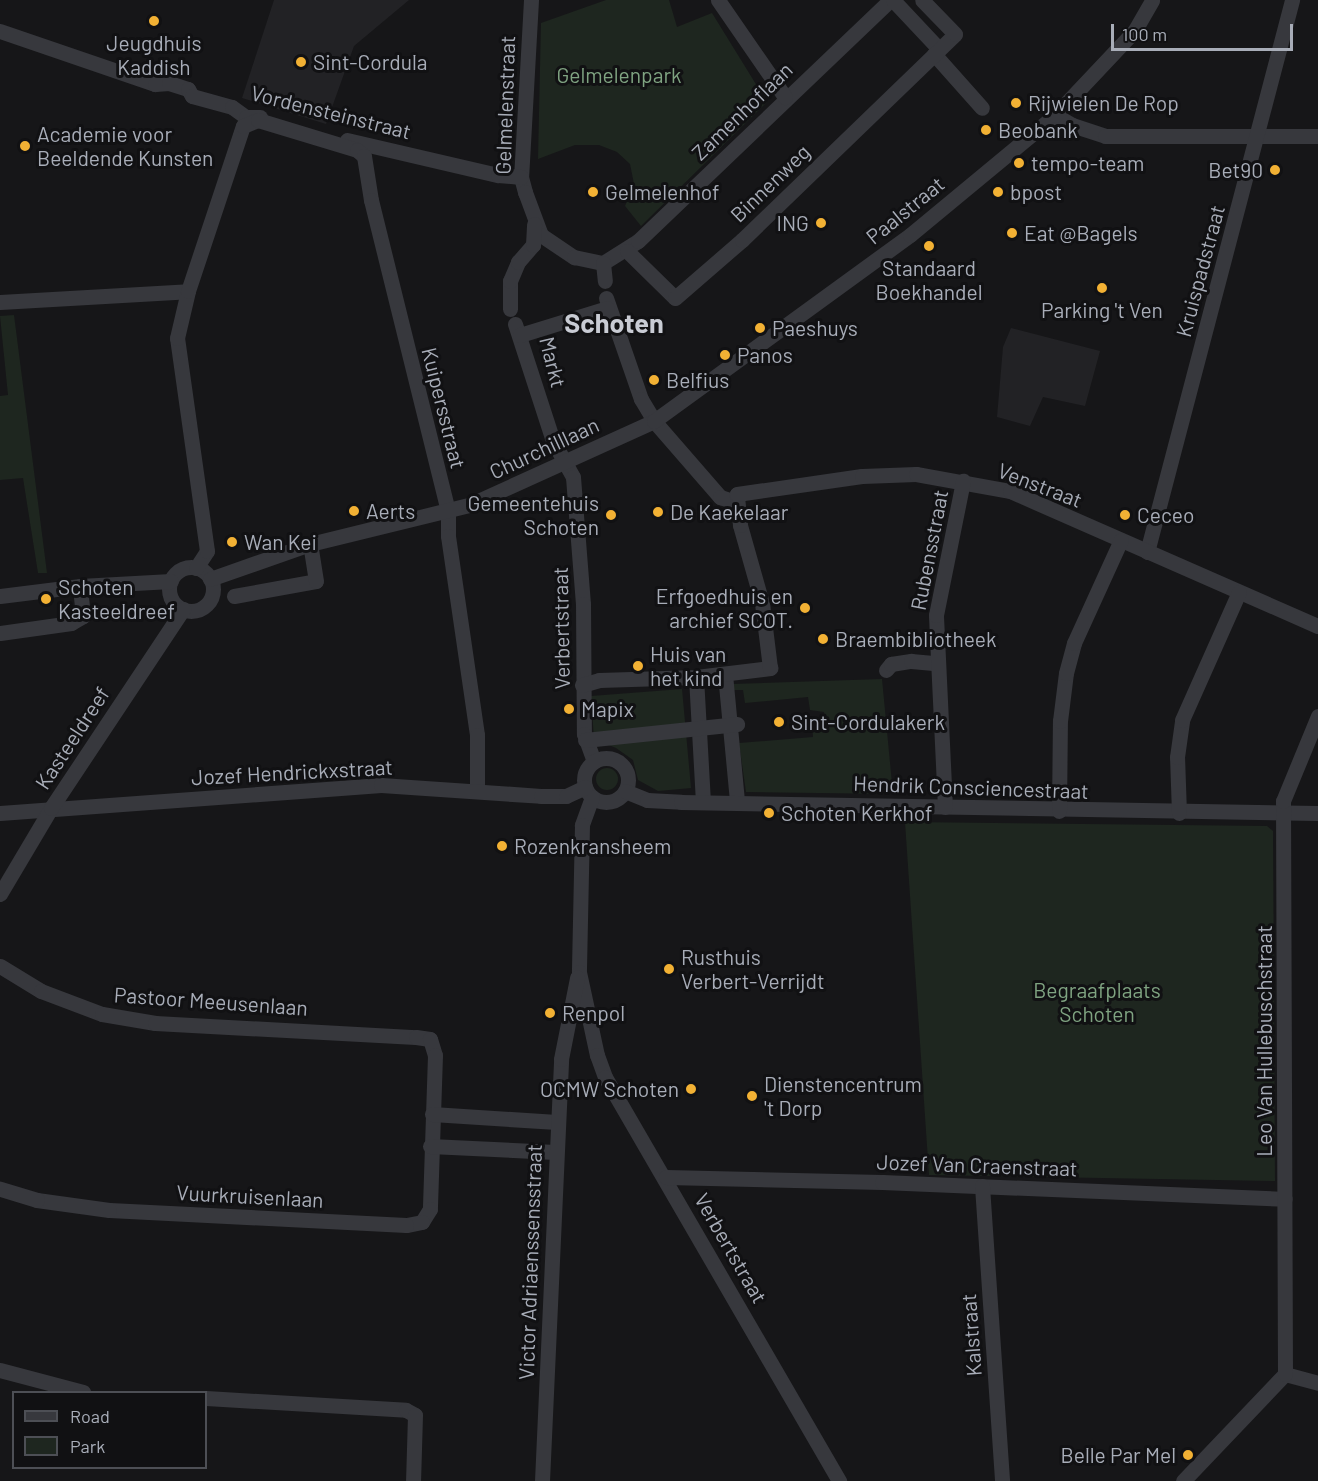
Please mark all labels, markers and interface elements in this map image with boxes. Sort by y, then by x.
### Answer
scale bar [1114,12,1296,50]
marker: Jeugdhuis Kaddish [147,14,161,28]
text: 100 m [1122,23,1167,45]
place label: Jeugdhuis Kaddish [106,30,202,80]
street label: Gelmelenstraat [490,35,520,175]
place label: Sint-Cordula [313,49,428,75]
marker: Sint-Cordula [294,55,308,69]
street label: Zamenhoflaan [687,57,797,165]
park label: Gelmelenpark [556,62,682,88]
street label: Vordensteinstraat [248,80,414,144]
place label: Rijwielen De Rop [1028,90,1179,116]
marker: Rijwielen De Rop [1009,96,1023,110]
place label: Beobank [998,117,1078,143]
place label: Academie voor Beeldende Kunsten [37,121,213,171]
marker: Beobank [979,123,993,137]
marker: Academie voor Beeldende Kunsten [18,139,32,153]
street label: Binnenweg [725,139,815,227]
place label: tempo-team [1031,150,1144,176]
marker: tempo-team [1012,156,1026,170]
place label: Bet90 [1208,157,1263,183]
marker: Bet90 [1268,163,1282,177]
street label: Paalstraat [861,171,949,249]
place label: Gelmelenhof [605,179,720,205]
place label: bpost [1010,179,1062,205]
marker: Gelmelenhof [586,185,600,199]
marker: bpost [991,185,1005,199]
street label: Kruispadstraat [1170,202,1230,340]
place label: ING [776,210,809,236]
marker: ING [814,216,828,230]
place label: Eat @Bagels [1024,220,1138,246]
marker: Eat @Bagels [1005,226,1019,240]
marker: Standaard Boekhandel [922,239,936,253]
place label: Standaard Boekhandel [875,255,983,305]
marker: Parking 't Ven [1095,281,1109,295]
place label: Parking 't Ven [1041,297,1163,323]
district label: Schoten [564,307,664,339]
place label: Paeshuys [772,315,858,341]
marker: Paeshuys [753,321,767,335]
street label: Markt [535,334,571,390]
place label: Panos [737,342,793,368]
street label: Kuipersstraat [417,345,471,471]
marker: Panos [718,348,732,362]
place label: Belfius [666,367,729,393]
marker: Belfius [647,373,661,387]
street label: Churchilllaan [485,412,603,484]
street label: Venstraat [994,457,1086,513]
street label: Rubensstraat [905,488,953,612]
place label: Gemeentehuis Schoten [467,490,599,540]
place label: Aerts [366,498,415,524]
place label: De Kaekelaar [670,499,788,525]
place label: Ceceo [1137,502,1194,528]
marker: Aerts [347,504,361,518]
marker: De Kaekelaar [651,505,665,519]
marker: Gemeentehuis Schoten [604,508,618,522]
marker: Ceceo [1118,508,1132,522]
place label: Wan Kei [244,529,317,555]
marker: Wan Kei [225,535,239,549]
street label: Verbertstraat [547,566,575,690]
place label: Schoten Kasteeldreef [58,574,175,624]
place label: Erfgoedhuis en archief SCOT. [656,583,793,633]
marker: Schoten Kasteeldreef [39,592,53,606]
marker: Erfgoedhuis en archief SCOT. [798,601,812,615]
place label: Braembibliotheek [835,626,997,652]
marker: Braembibliotheek [816,632,830,646]
place label: Huis van het kind [650,641,726,691]
marker: Huis van het kind [631,659,645,673]
street label: Kasteeldreef [30,682,114,794]
place label: Mapix [581,696,634,722]
marker: Mapix [562,702,576,716]
place label: Sint-Cordulakerk [791,709,945,735]
marker: Sint-Cordulakerk [772,715,786,729]
street label: Jozef Hendrickxstraat [191,754,393,790]
street label: Hendrik Consciencestraat [853,770,1089,804]
place label: Schoten Kerkhof [781,800,933,826]
marker: Schoten Kerkhof [762,806,776,820]
place label: Rozenkransheem [514,833,671,859]
marker: Rozenkransheem [495,839,509,853]
street label: Leo Van Hullebuschstraat [1251,925,1277,1157]
place label: Rusthuis Verbert-Verrijdt [681,944,825,994]
marker: Rusthuis Verbert-Verrijdt [662,962,676,976]
park label: Begraafplaats Schoten [1033,977,1161,1027]
street label: Pastoor Meeusenlaan [113,982,309,1020]
place label: Renpol [562,1000,625,1026]
marker: Renpol [543,1006,557,1020]
place label: Dienstencentrum 't Dorp [764,1071,922,1121]
place label: OCMW Schoten [540,1076,679,1102]
marker: OCMW Schoten [684,1082,698,1096]
marker: Dienstencentrum 't Dorp [745,1089,759,1103]
street label: Victor Adriaenssensstraat [513,1144,547,1380]
street label: Jozef Van Craenstraat [876,1149,1078,1181]
street label: Vuurkruisenlaan [176,1180,324,1212]
street label: Verbertstraat [689,1189,773,1307]
street label: Kalstraat [956,1293,986,1377]
legend [12,1391,207,1469]
text: Road [70,1405,110,1427]
text: Park [70,1435,105,1457]
place label: Belle Par Mel [1061,1442,1176,1468]
marker: Belle Par Mel [1181,1448,1195,1462]

